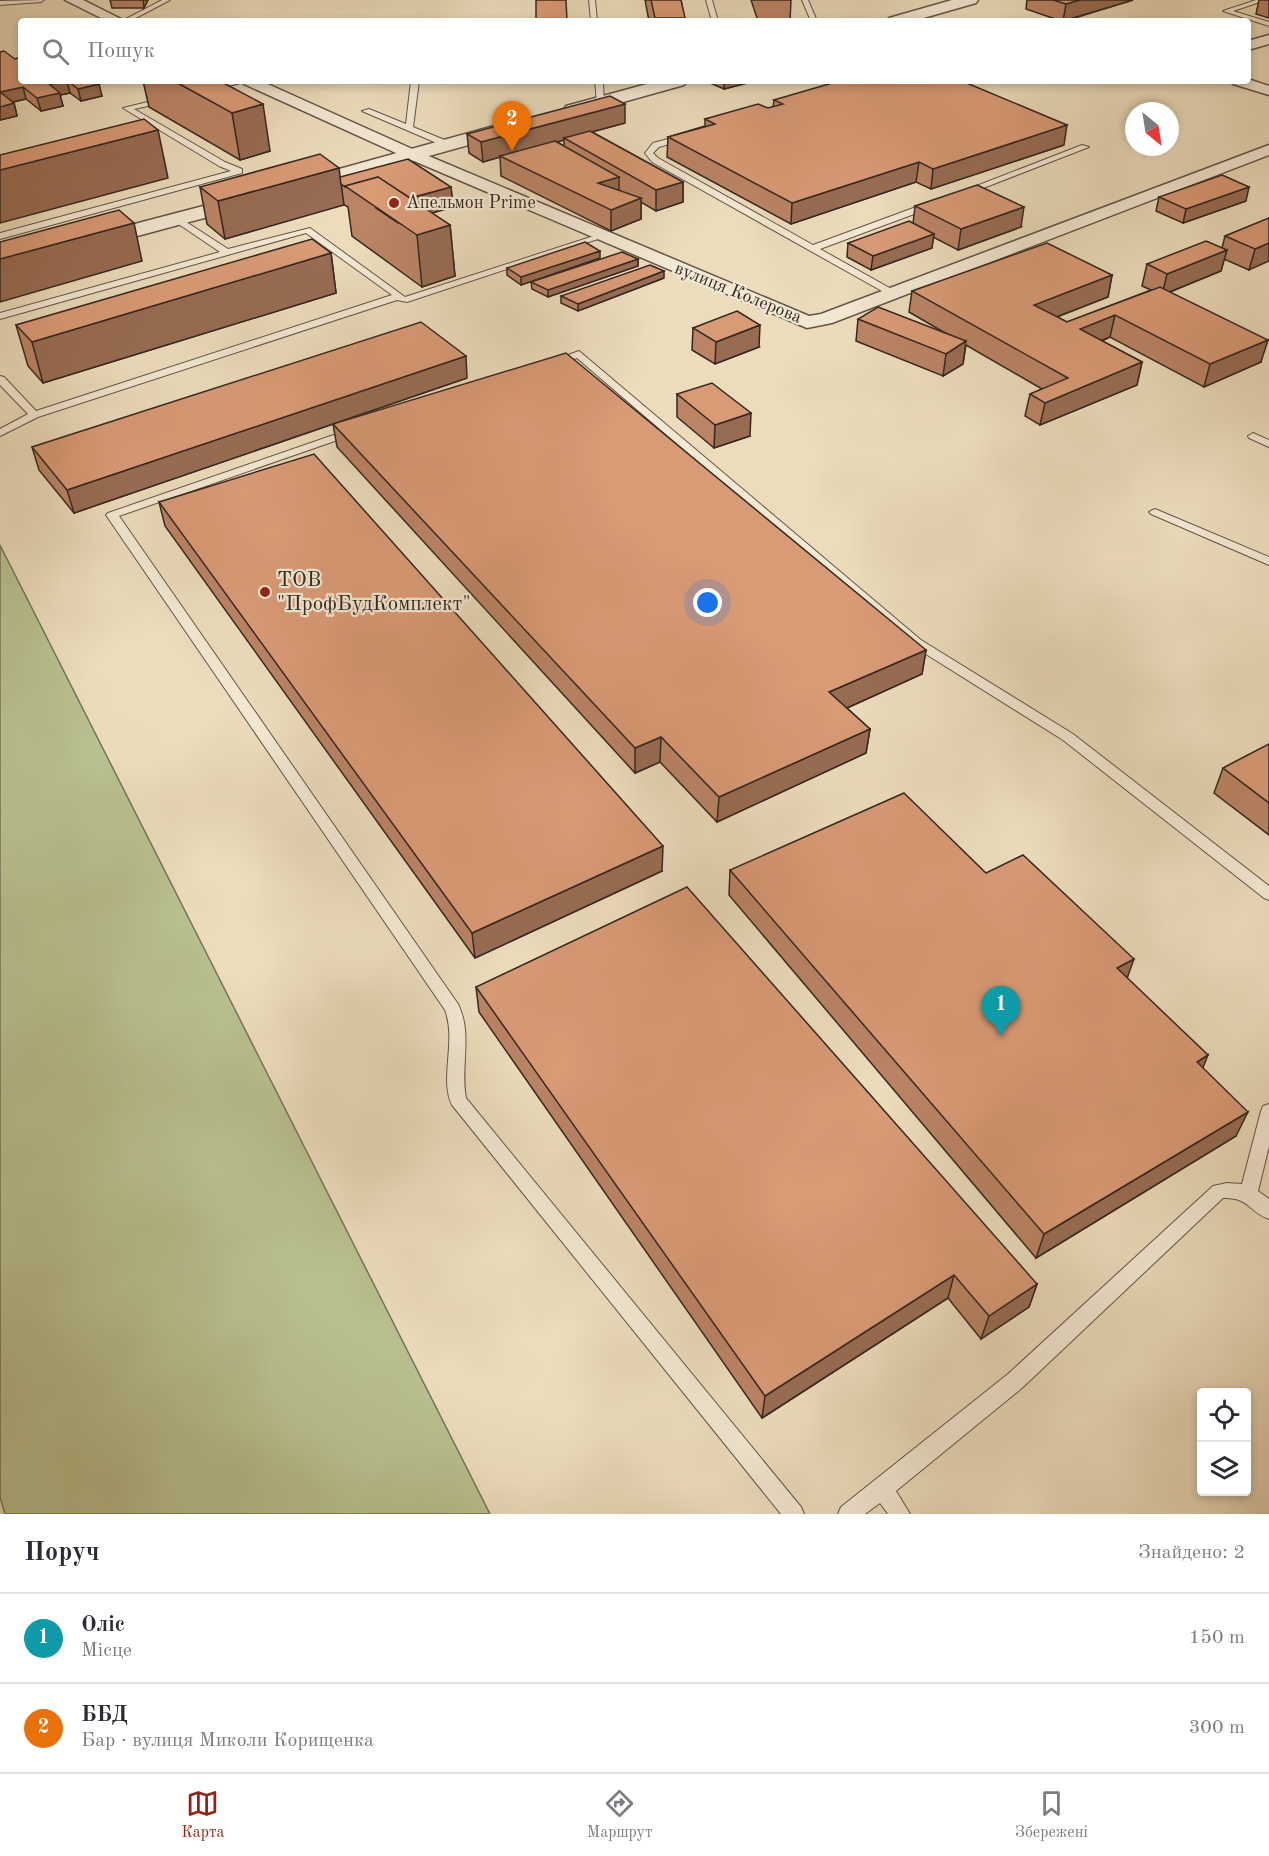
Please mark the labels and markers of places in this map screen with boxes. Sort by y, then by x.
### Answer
pin: 2 [492,102,532,151]
place label: Апельмон Prime [406,194,536,212]
marker: Апельмон Prime [387,196,401,210]
place label: ТОВ "ПрофБудКомплект" [277,570,471,615]
marker: ТОВ "ПрофБудКомплект" [258,585,272,599]
pin: 1 [982,986,1020,1036]

